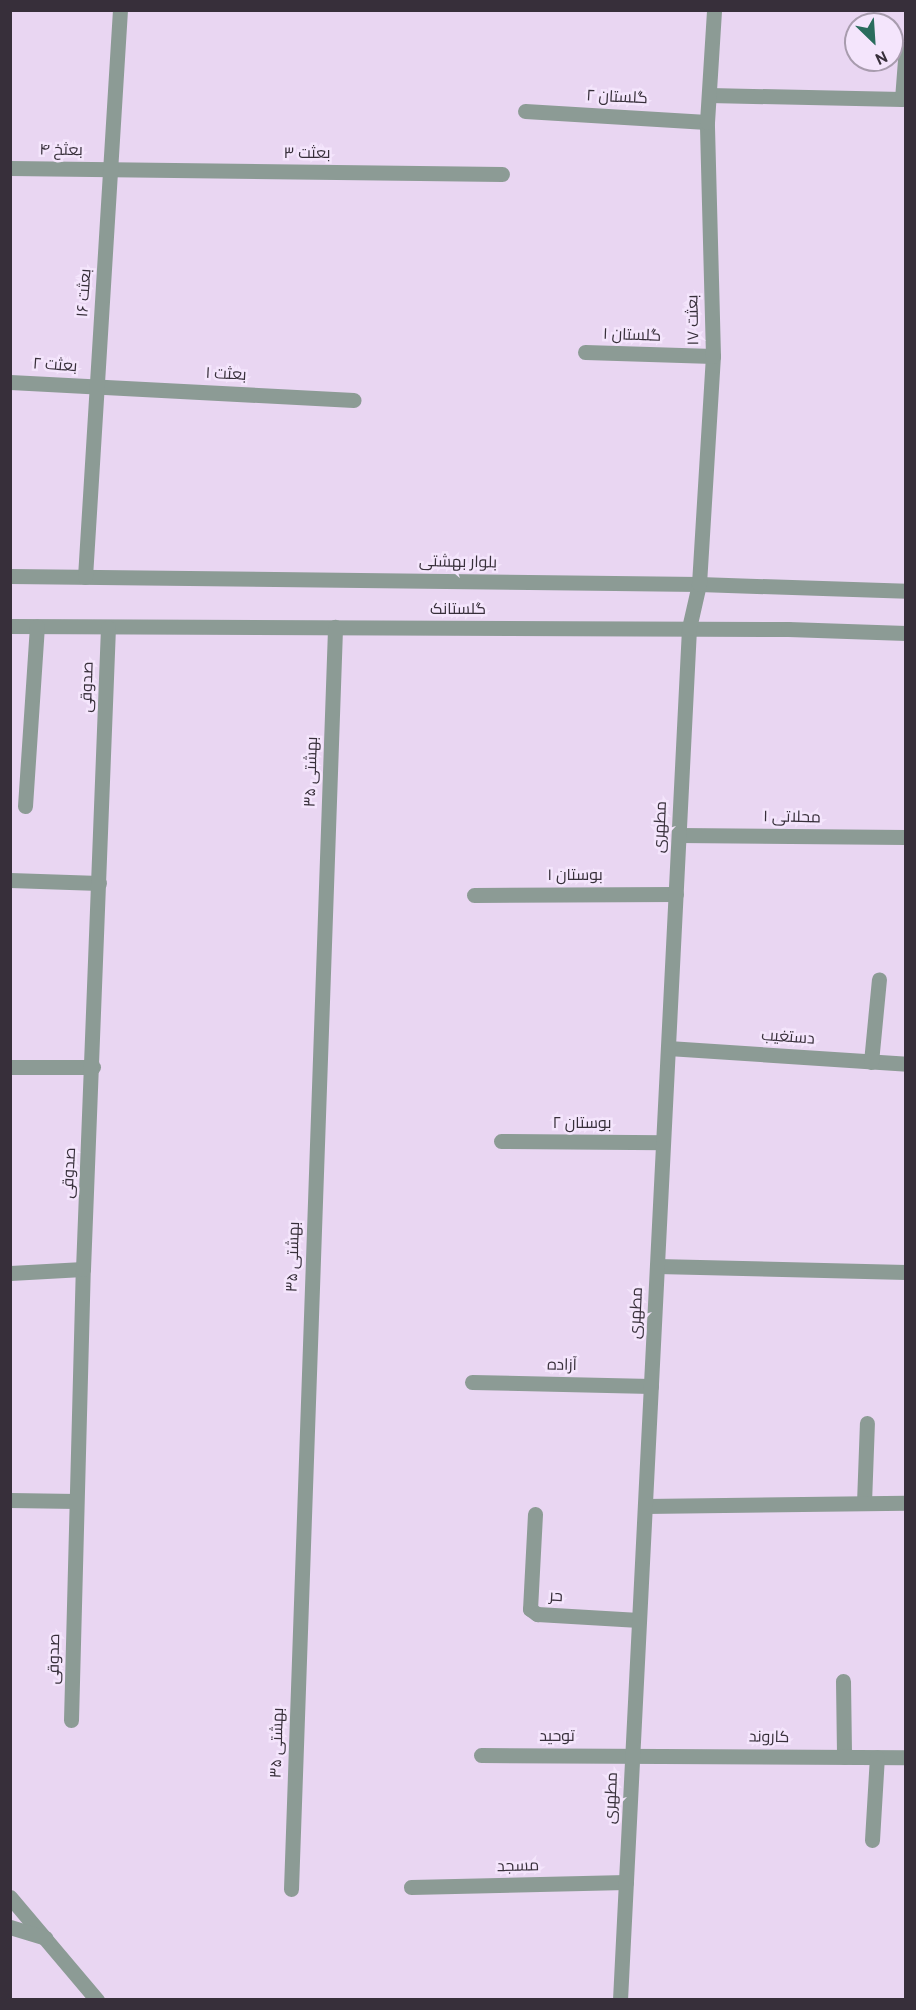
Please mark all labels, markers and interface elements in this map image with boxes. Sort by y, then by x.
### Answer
north arrow [844,12,904,72]
text: N [871,45,890,68]
street label: گلستان ۲ [586,87,648,109]
street label: بعثخ ۴ [39,141,83,161]
street label: بعثت ۳ [284,144,330,164]
street label: بعثت ۱۶ [74,268,96,318]
street label: بعثت ۱۷ [684,294,704,346]
street label: گلستان ۱ [603,325,661,347]
street label: بعثت ۲ [32,355,78,377]
street label: بعثت ١ [205,364,247,386]
street label: بلوار بهشتی [419,553,497,573]
street label: گلستانک [430,600,486,620]
street label: صدوقی [78,661,98,713]
street label: بهشتی ۳۵ [301,736,323,808]
street label: مطهری [650,801,672,853]
street label: محلاتی ۱ [763,808,821,828]
street label: بوستان ۱ [547,866,603,886]
street label: دستغیب [761,1027,815,1049]
street label: بوستان ۲ [552,1114,612,1134]
street label: صدوقی [59,1147,81,1199]
street label: بهشتی ۳۵ [283,1221,305,1293]
street label: مطهری [626,1287,648,1339]
street label: آزاده [547,1356,577,1376]
street label: حر [549,1587,563,1607]
street label: صدوقی [45,1633,65,1685]
street label: بهشتی ۳۵ [267,1707,289,1779]
street label: توحید [539,1727,575,1747]
street label: کاروند [749,1728,789,1748]
street label: مطهری [601,1772,623,1824]
street label: مسجد [497,1857,539,1877]

